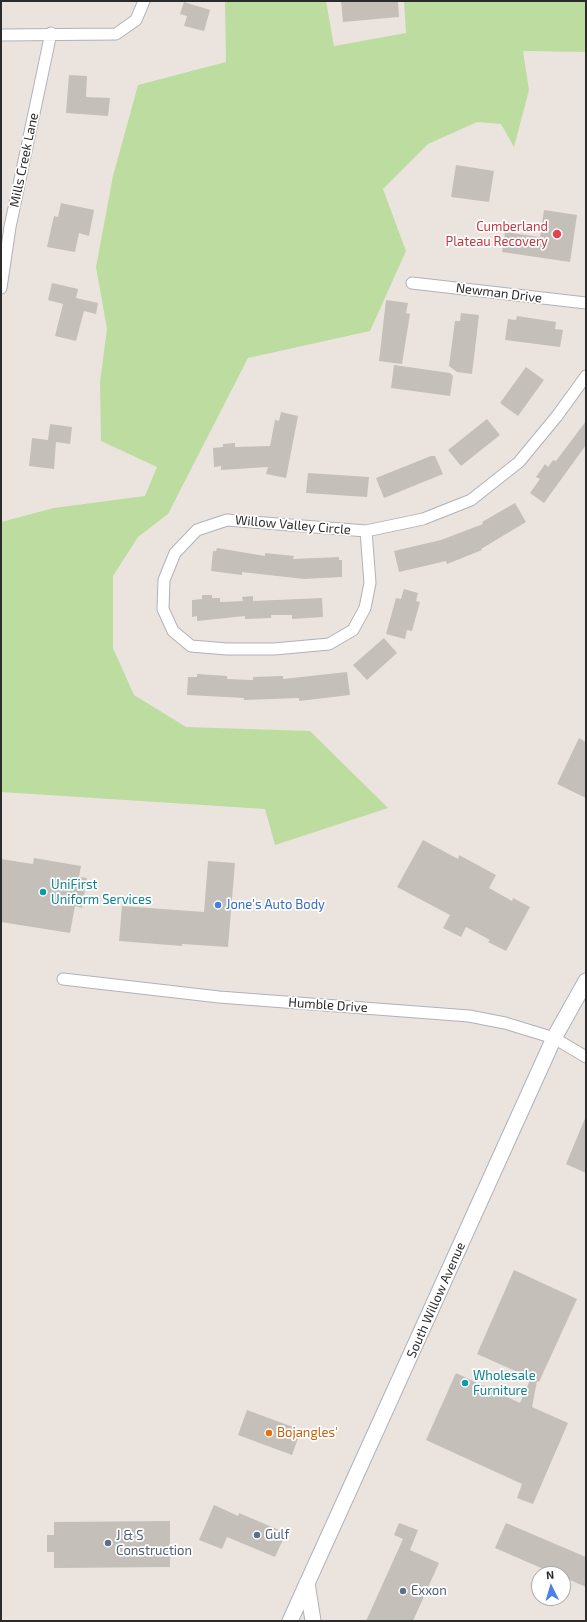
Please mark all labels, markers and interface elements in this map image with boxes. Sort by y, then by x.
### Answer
street label: Mills Creek Lane [6,111,42,209]
place label: Cumberland Plateau Recovery [446,219,548,250]
marker: Cumberland Plateau Recovery [551,228,563,240]
street label: Newman Drive [455,280,543,306]
street label: Willow Valley Circle [234,512,352,538]
place label: UniFirst Uniform Services [51,877,152,908]
marker: UniFirst Uniform Services [38,887,48,897]
place label: Jone's Auto Body [226,897,325,913]
marker: Jone's Auto Body [213,900,223,910]
street label: Humble Drive [288,994,368,1016]
street label: South Willow Avenue [403,1240,469,1360]
place label: Wholesale Furniture [473,1368,536,1399]
marker: Wholesale Furniture [460,1378,470,1388]
place label: Bojangles' [277,1425,338,1441]
marker: Bojangles' [264,1428,274,1438]
place label: Gulf [265,1527,289,1543]
place label: J & S Construction [116,1528,192,1559]
marker: Gulf [252,1530,262,1540]
marker: J & S Construction [103,1538,113,1548]
north arrow [531,1566,571,1606]
text: N [545,1568,555,1581]
place label: Exxon [411,1583,447,1599]
marker: Exxon [398,1586,408,1596]

